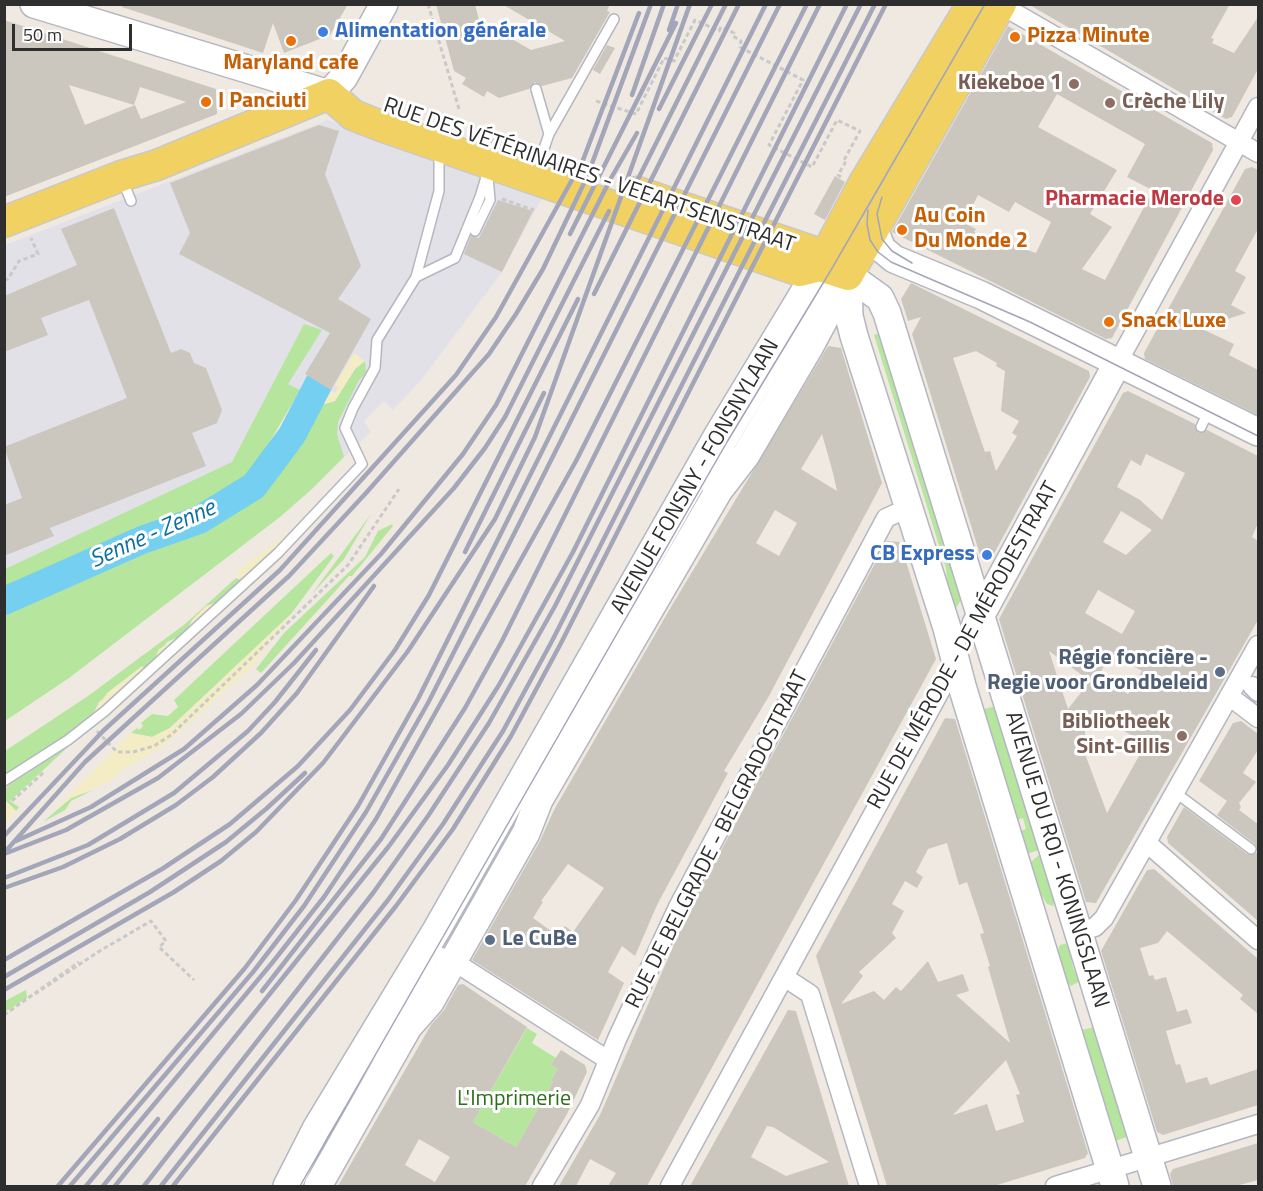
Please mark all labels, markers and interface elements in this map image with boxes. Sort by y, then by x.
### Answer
scale bar [15,12,135,50]
place label: Alimentation générale [335,19,546,45]
text: 50 m [23,21,62,48]
place label: Pizza Minute [1027,24,1150,50]
marker: Alimentation générale [316,25,330,39]
marker: Pizza Minute [1008,30,1022,44]
marker: Maryland cafe [284,34,298,48]
place label: Maryland cafe [223,51,359,77]
place label: Kiekeboe 1 [958,71,1062,97]
marker: Kiekeboe 1 [1067,77,1081,91]
place label: I Panciuti [218,89,307,115]
place label: Crèche Lily [1122,90,1224,116]
street label: RUE DES VÉTÉRINAIRES - VEEARTSENSTRAAT [380,93,798,259]
marker: I Panciuti [199,95,213,109]
marker: Crèche Lily [1103,96,1117,110]
place label: Pharmacie Merode [1045,187,1224,213]
marker: Pharmacie Merode [1229,193,1243,207]
place label: Au Coin Du Monde 2 [914,204,1028,255]
marker: Au Coin Du Monde 2 [895,223,909,237]
place label: Snack Luxe [1121,309,1226,335]
marker: Snack Luxe [1102,315,1116,329]
street label: AVENUE FONSNY - FONSNYLAAN [606,335,786,619]
street label: RUE DE MÉRODE - DE MÉRODESTRAAT [863,478,1065,814]
water label: Senne - Zenne [86,495,220,575]
place label: CB Express [870,542,975,568]
marker: CB Express [980,548,994,562]
place label: Régie foncière - Regie voor Grondbeleid [987,646,1208,698]
marker: Régie foncière - Regie voor Grondbeleid [1213,665,1227,679]
street label: RUE DE BELGRADE - BELGRADOSTRAAT [621,667,815,1013]
street label: AVENUE DU ROI - KONINGSLAAN [998,709,1114,1011]
place label: Bibliotheek Sint-Gillis [1062,710,1170,762]
marker: Bibliotheek Sint-Gillis [1175,729,1189,743]
place label: Le CuBe [502,927,577,953]
marker: Le CuBe [483,933,497,947]
park label: L'Imprimerie [457,1087,571,1113]

